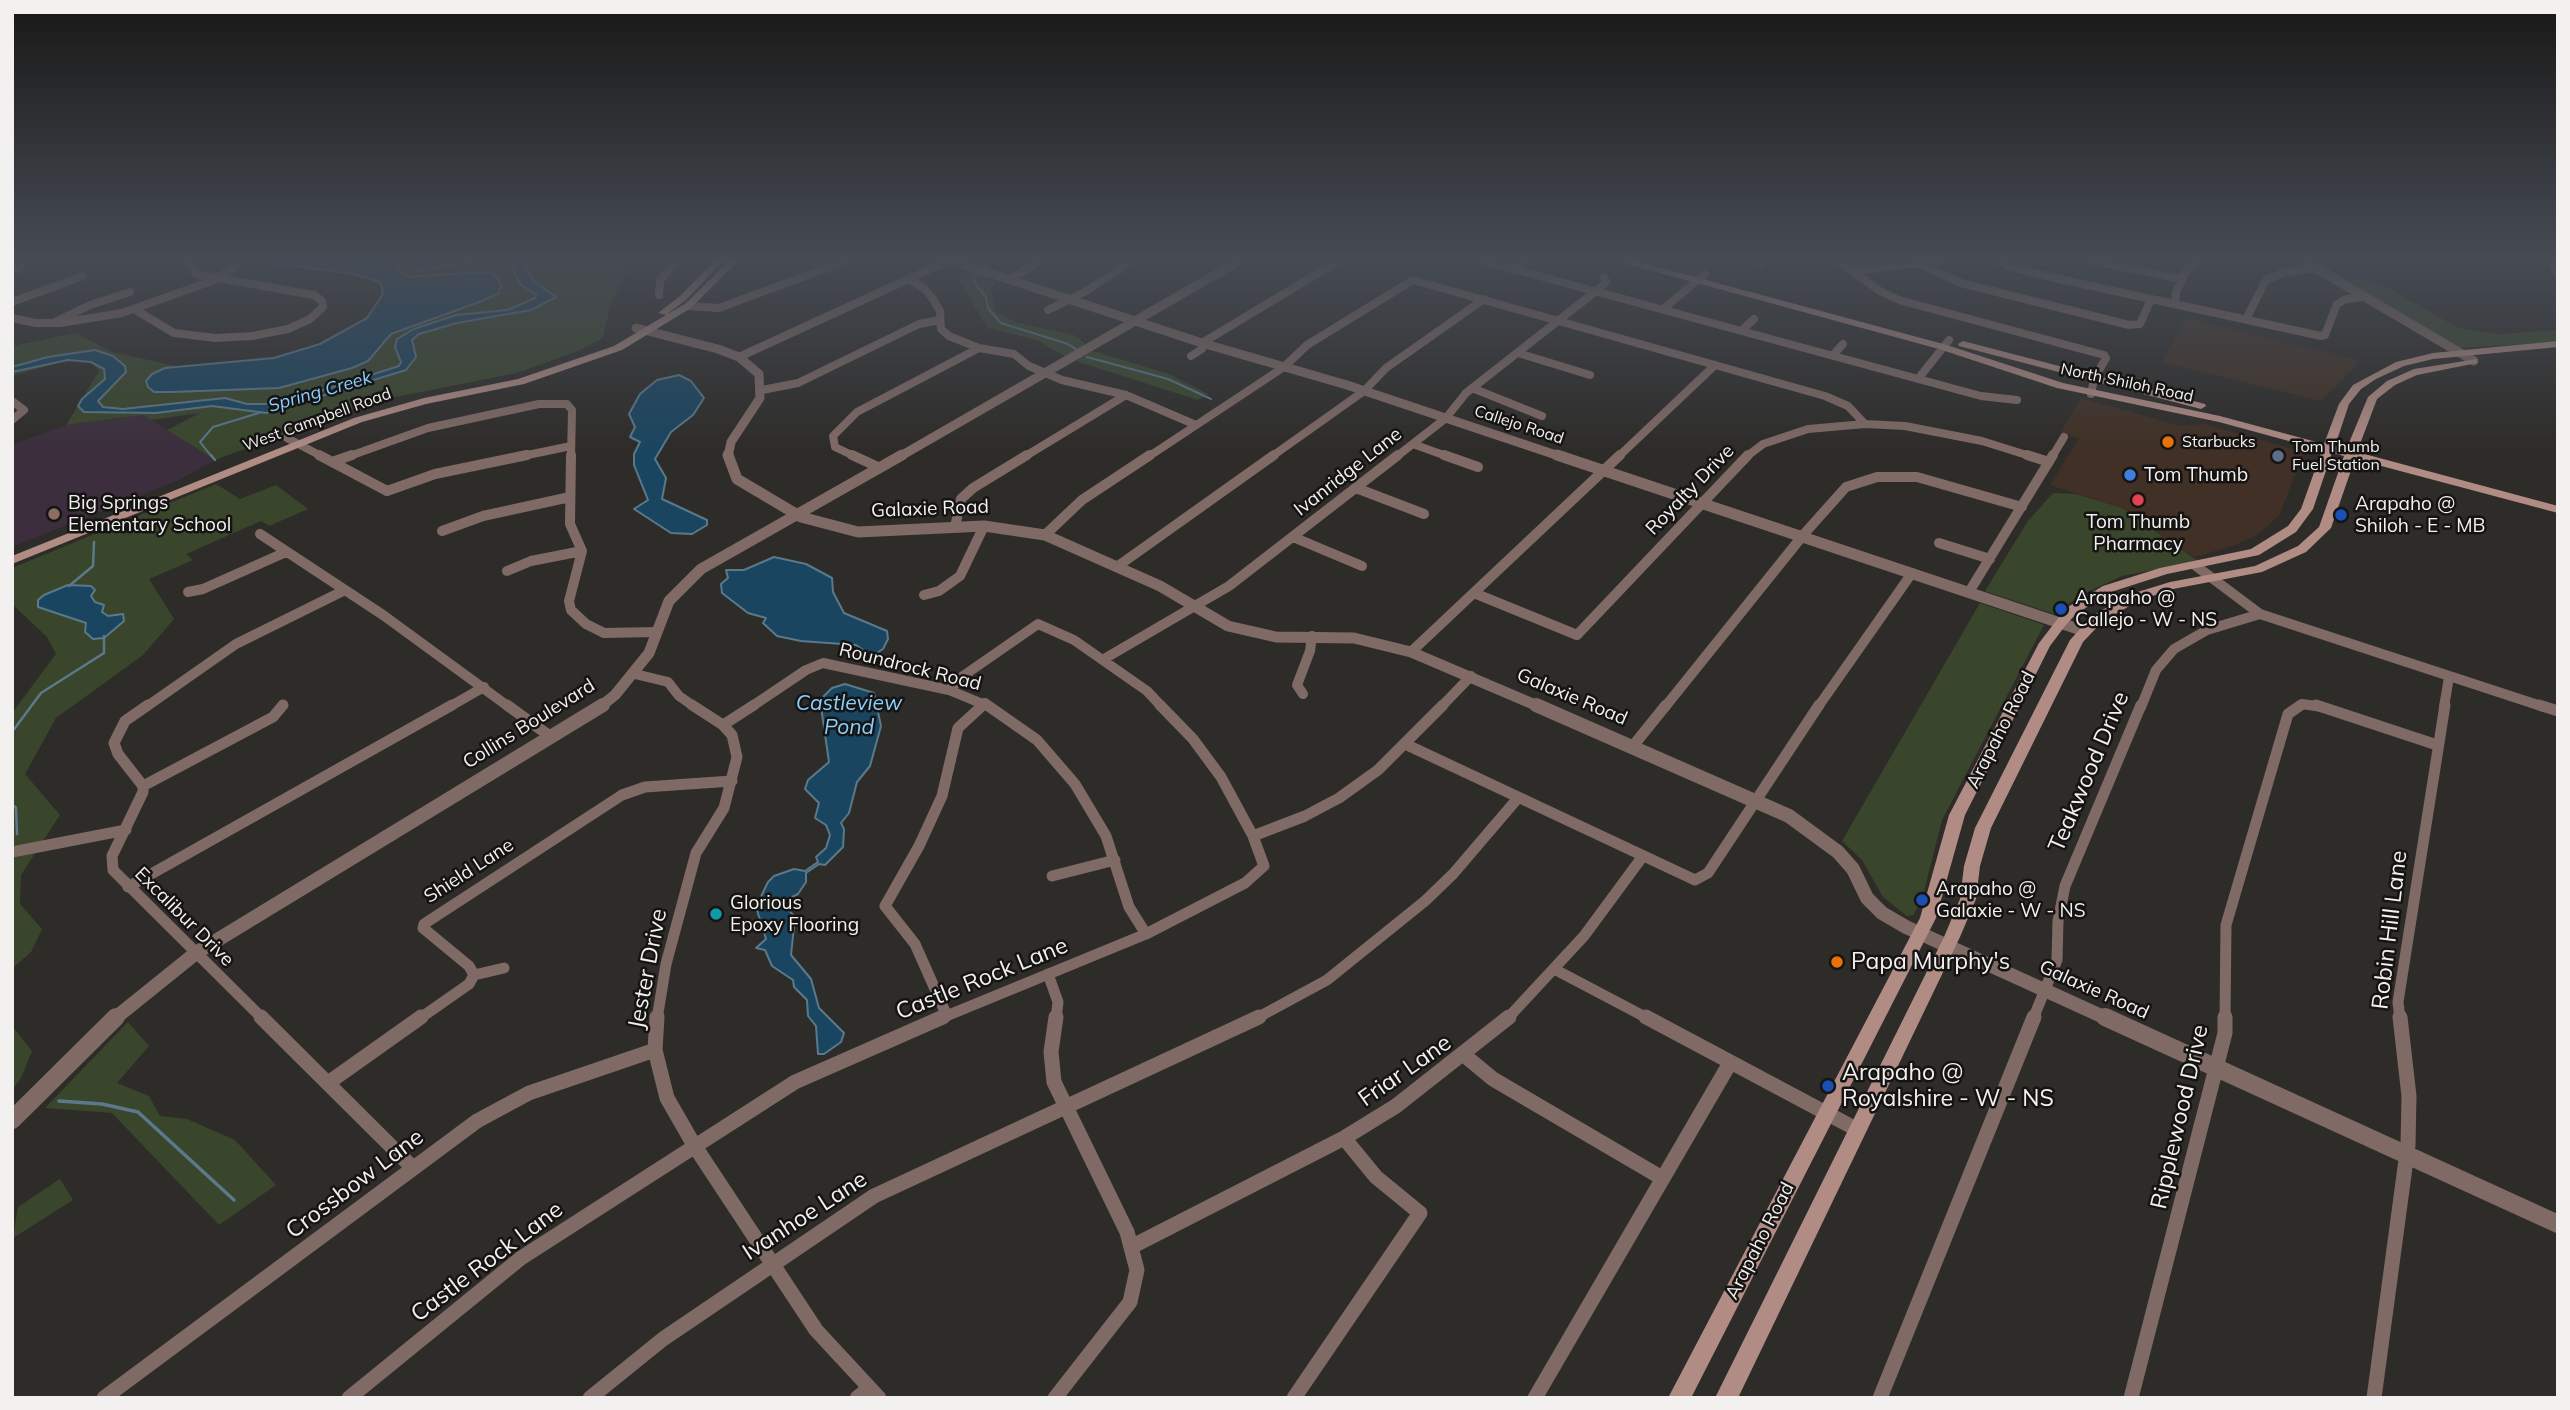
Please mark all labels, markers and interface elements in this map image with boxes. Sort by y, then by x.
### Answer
street label: North Shiloh Road [2059,360,2195,406]
water label: Spring Creek [266,367,374,417]
street label: West Campbell Road [240,384,394,456]
street label: Callejo Road [1472,402,1566,448]
street label: Ivanridge Lane [1290,423,1406,521]
place label: Starbucks [2182,432,2256,452]
marker: Starbucks [2160,434,2176,450]
place label: Tom Thumb Fuel Station [2292,437,2380,475]
street label: Royalty Drive [1641,440,1739,540]
marker: Tom Thumb Fuel Station [2270,448,2286,464]
place label: Tom Thumb [2144,464,2248,486]
marker: Tom Thumb [2122,467,2138,483]
place label: Big Springs Elementary School [68,492,231,536]
marker: Tom Thumb Pharmacy [2130,492,2146,508]
place label: Arapaho @ Shiloh - E - MB [2355,493,2485,537]
street label: Galaxie Road [871,496,989,522]
marker: Big Springs Elementary School [46,506,62,522]
marker: Arapaho @ Shiloh - E - MB [2333,507,2349,523]
place label: Tom Thumb Pharmacy [2086,511,2190,555]
place label: Arapaho @ Callejo - W - NS [2075,587,2217,631]
marker: Arapaho @ Callejo - W - NS [2053,601,2069,617]
street label: Roundrock Road [837,638,983,696]
street label: Galaxie Road [1513,663,1631,731]
street label: Arapaho Road [1962,668,2040,792]
street label: Collins Boulevard [459,674,599,774]
street label: Teakwood Drive [2043,688,2135,856]
water label: Castleview Pond [796,691,902,741]
street label: Shield Lane [420,834,518,908]
street label: Robin Hill Lane [2367,849,2413,1011]
street label: Excalibur Drive [130,863,238,971]
place label: Arapaho @ Galaxie - W - NS [1936,878,2085,922]
place label: Glorious Epoxy Flooring [730,892,859,936]
marker: Arapaho @ Galaxie - W - NS [1914,892,1930,908]
marker: Glorious Epoxy Flooring [708,906,724,922]
street label: Jester Drive [623,907,673,1031]
street label: Castle Rock Lane [892,932,1072,1026]
place label: Papa Murphy's [1851,948,2010,976]
marker: Papa Murphy's [1829,954,1845,970]
street label: Galaxie Road [2036,956,2152,1024]
street label: Ripplewood Drive [2145,1022,2215,1212]
street label: Friar Lane [1353,1029,1457,1113]
place label: Arapaho @ Royalshire - W - NS [1842,1059,2054,1113]
marker: Arapaho @ Royalshire - W - NS [1820,1078,1836,1094]
street label: Crossbow Lane [281,1123,429,1245]
street label: Ivanhoe Lane [738,1166,872,1266]
street label: Arapaho Road [1721,1179,1799,1303]
street label: Castle Rock Lane [406,1196,568,1328]

